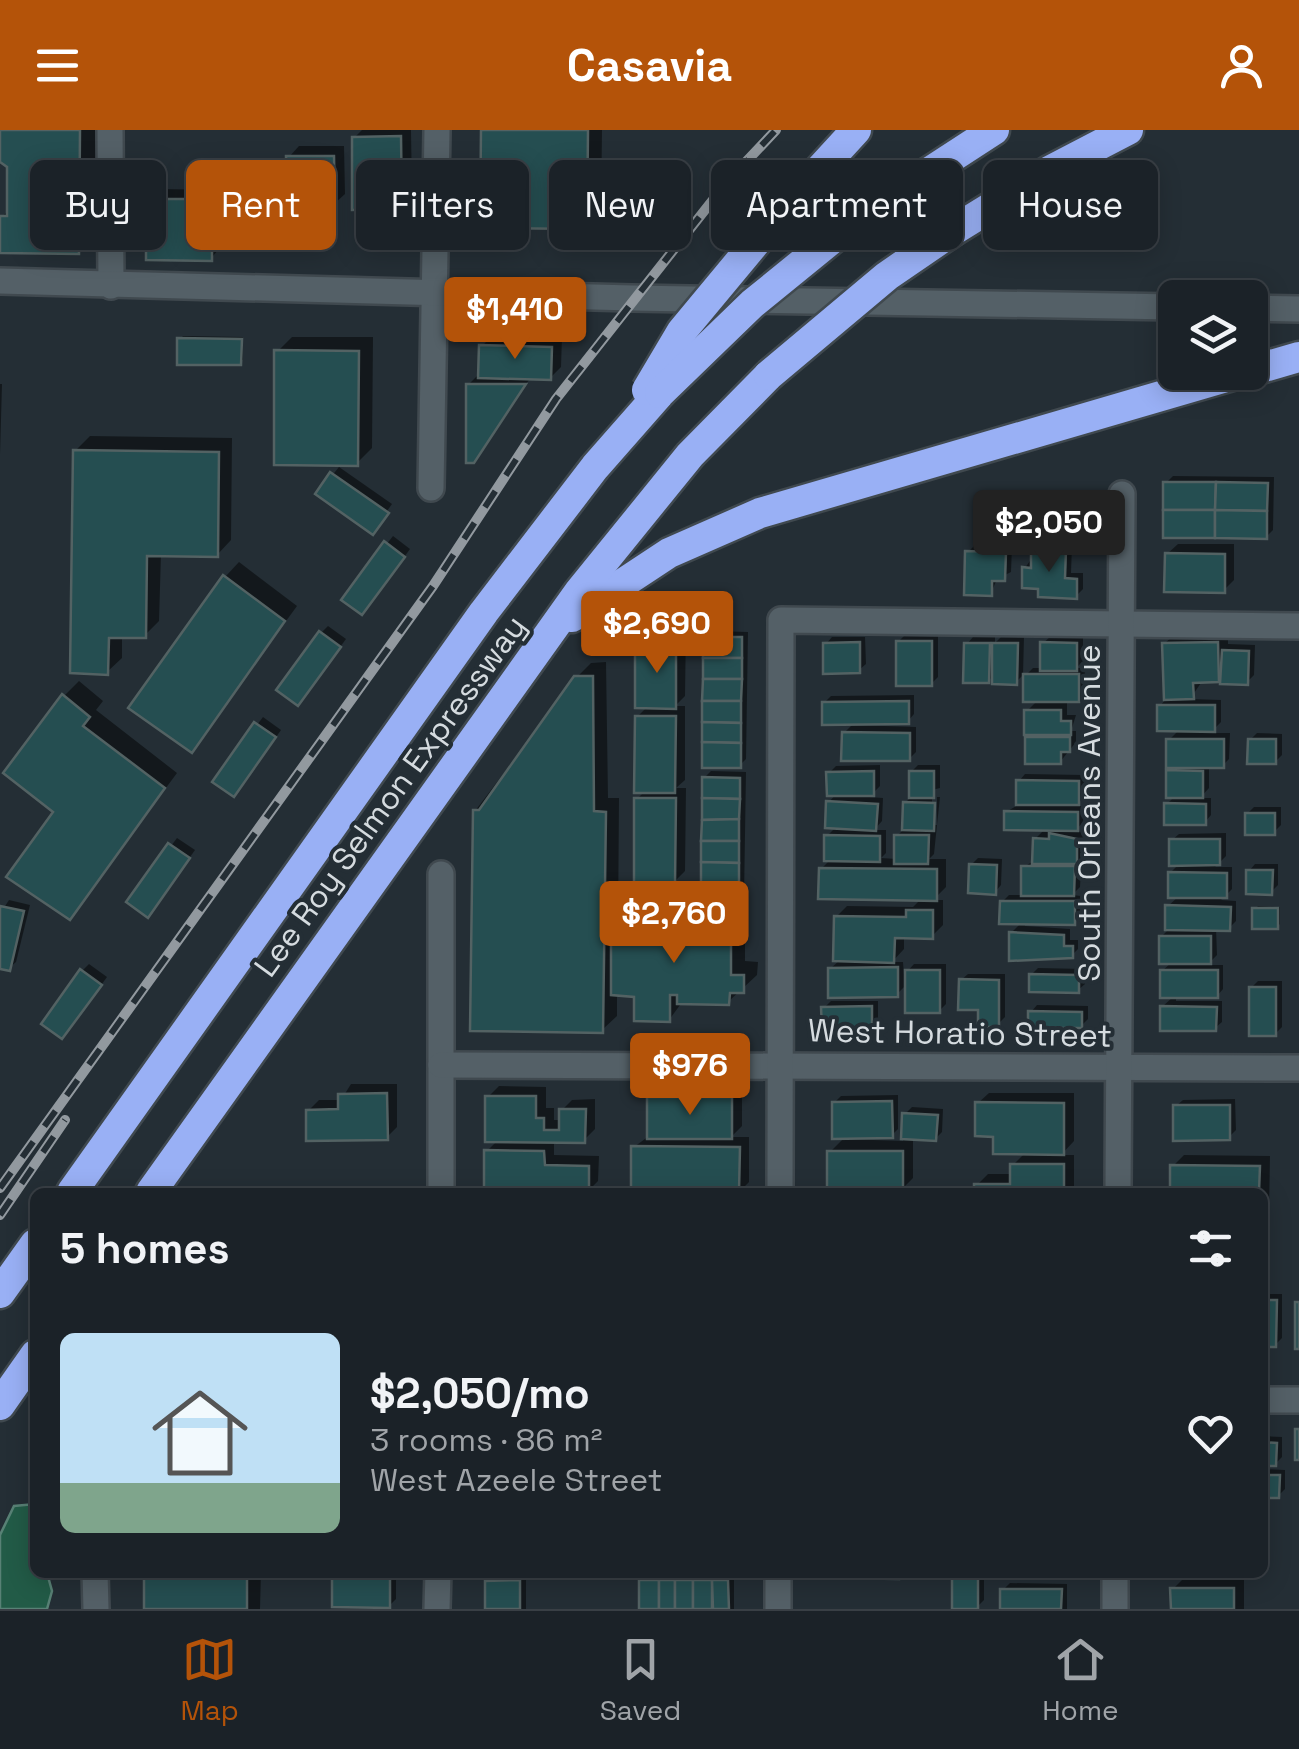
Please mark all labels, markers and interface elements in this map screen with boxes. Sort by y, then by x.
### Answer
text: Casavia [567,37,732,94]
icon: menu [30,38,85,93]
icon: person [1214,38,1269,93]
chip: Buy [30,160,166,250]
chip: Rent [186,160,336,250]
chip: Filters [356,160,529,250]
chip: New [549,160,691,250]
chip: Apartment [711,160,963,250]
chip: House [983,160,1158,250]
pin: $1,410 [434,277,596,362]
map controls [1158,280,1268,390]
button: layers [1158,280,1268,390]
text: $1,410 [466,289,564,329]
pin: $2,050 [968,490,1130,575]
text: $2,050 [995,502,1103,542]
pin: $2,690 [576,591,738,676]
text: $2,690 [603,603,711,643]
street label: Lee Roy Selmon Expressway [245,607,535,985]
street label: South Orleans Avenue [1069,644,1109,982]
pin: $2,760 [593,881,755,966]
text: $2,760 [622,893,726,933]
street label: West Horatio Street [808,1010,1112,1056]
pin: $976 [631,1033,749,1118]
text: $976 [652,1045,728,1085]
icon: filters [1183,1221,1238,1276]
text: 5 homes [60,1222,230,1275]
text: $2,050/mo [370,1367,590,1420]
icon: home [140,1373,260,1493]
icon: heart [1183,1406,1238,1461]
text: 3 rooms · 86 m² [370,1420,602,1460]
text: West Azeele Street [370,1460,662,1500]
tab: Map [180,1632,239,1728]
tab: Saved [600,1632,681,1728]
tab: Home [1042,1632,1119,1728]

